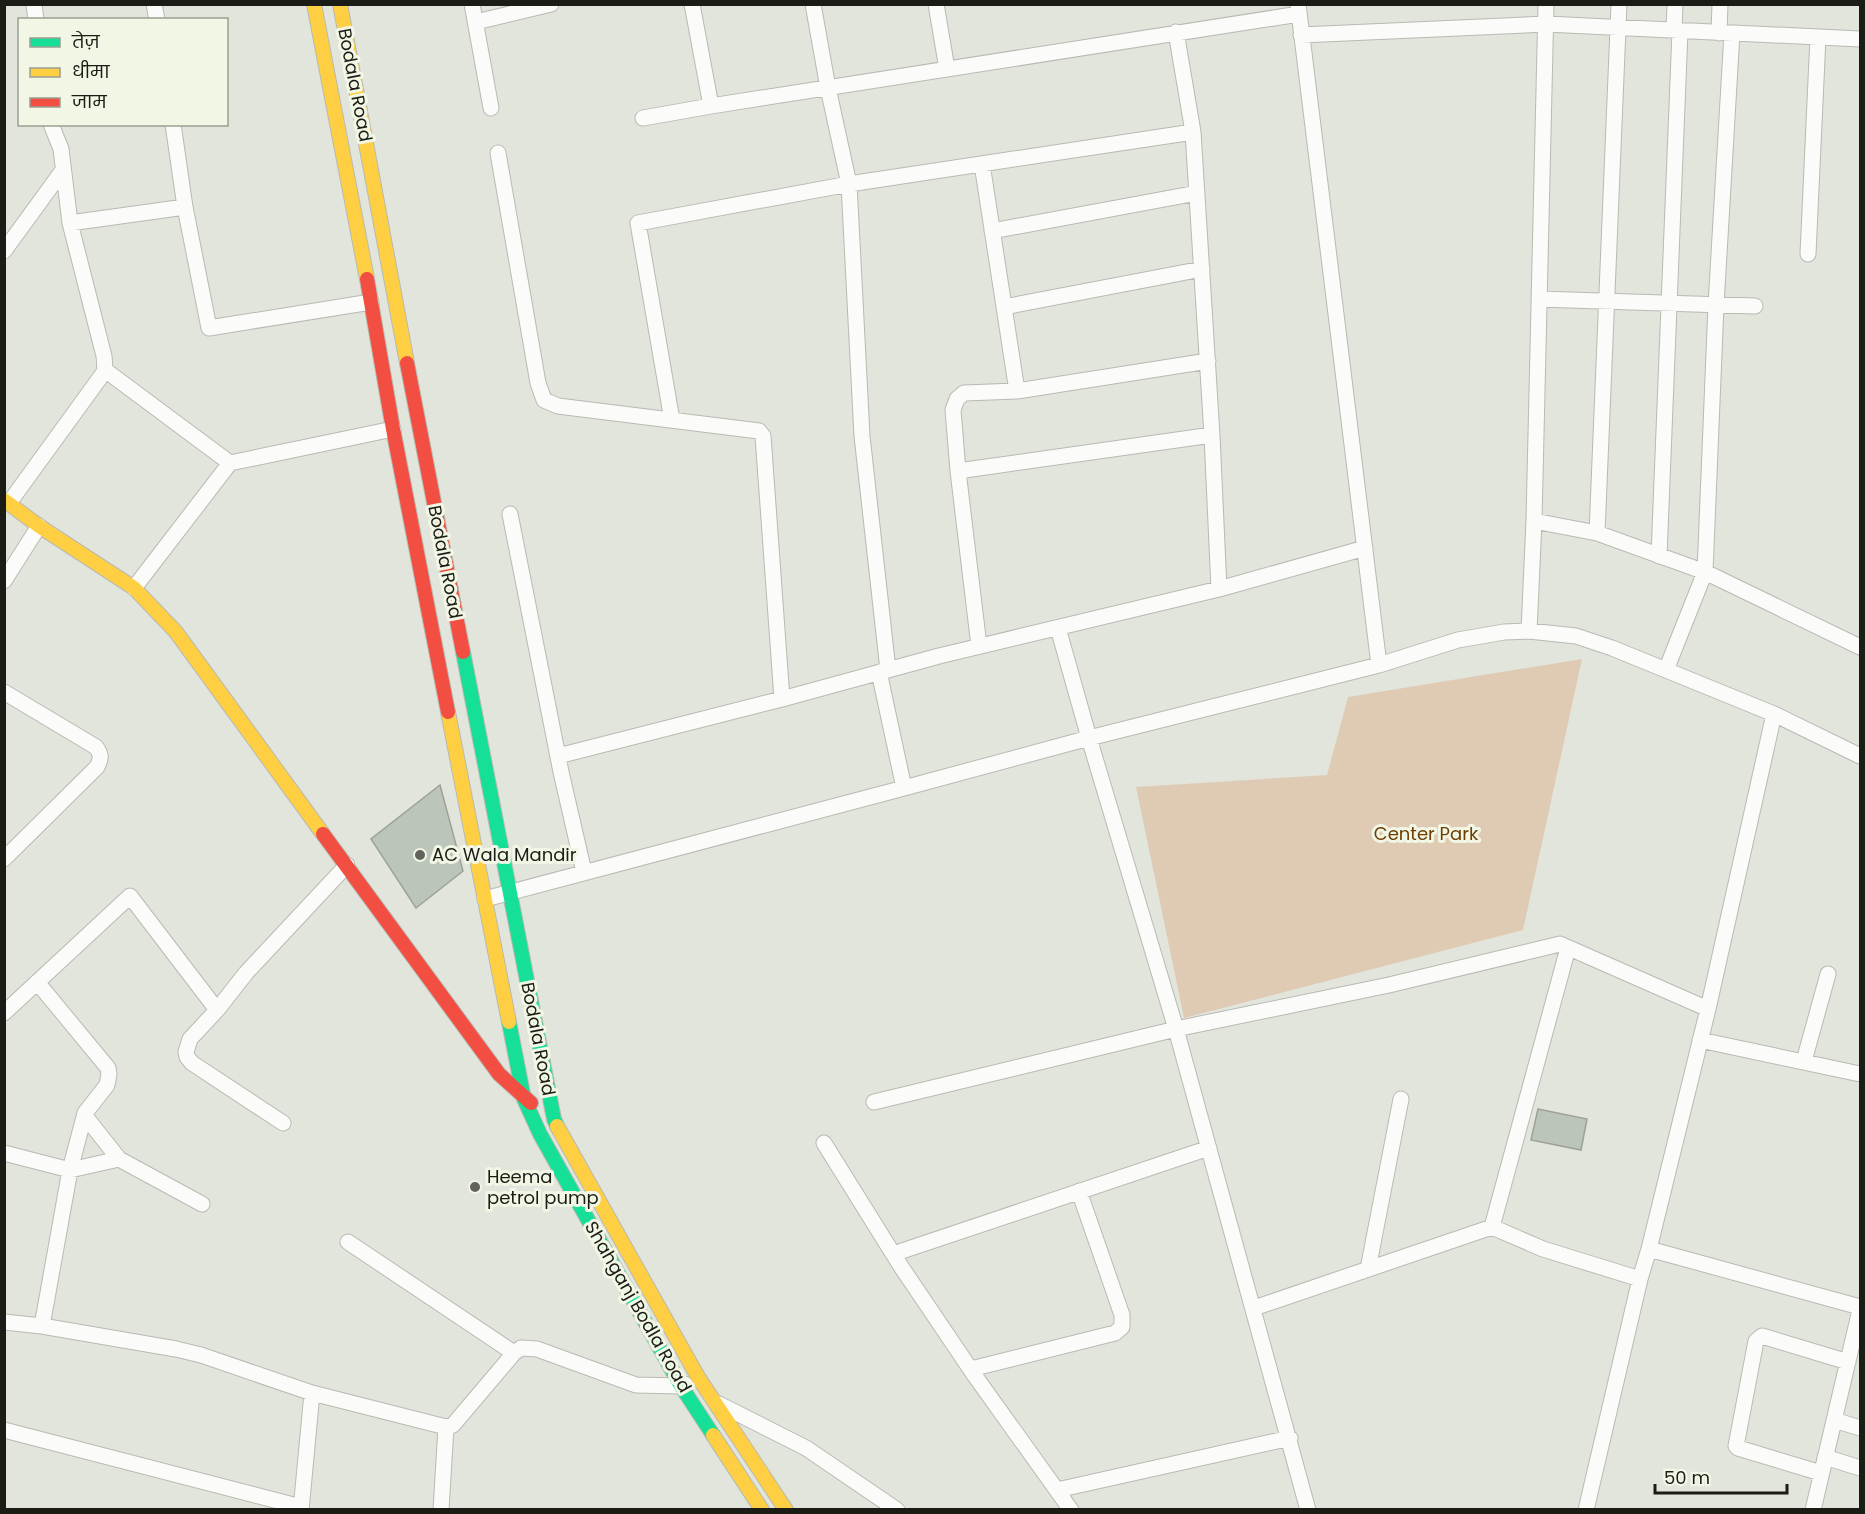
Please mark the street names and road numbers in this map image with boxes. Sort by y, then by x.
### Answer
street label: Bodala Road [332,26,379,144]
street label: Bodala Road [422,503,469,621]
street label: Bodala Road [515,980,562,1098]
street label: Shahganj Bodla Road [579,1217,698,1397]

